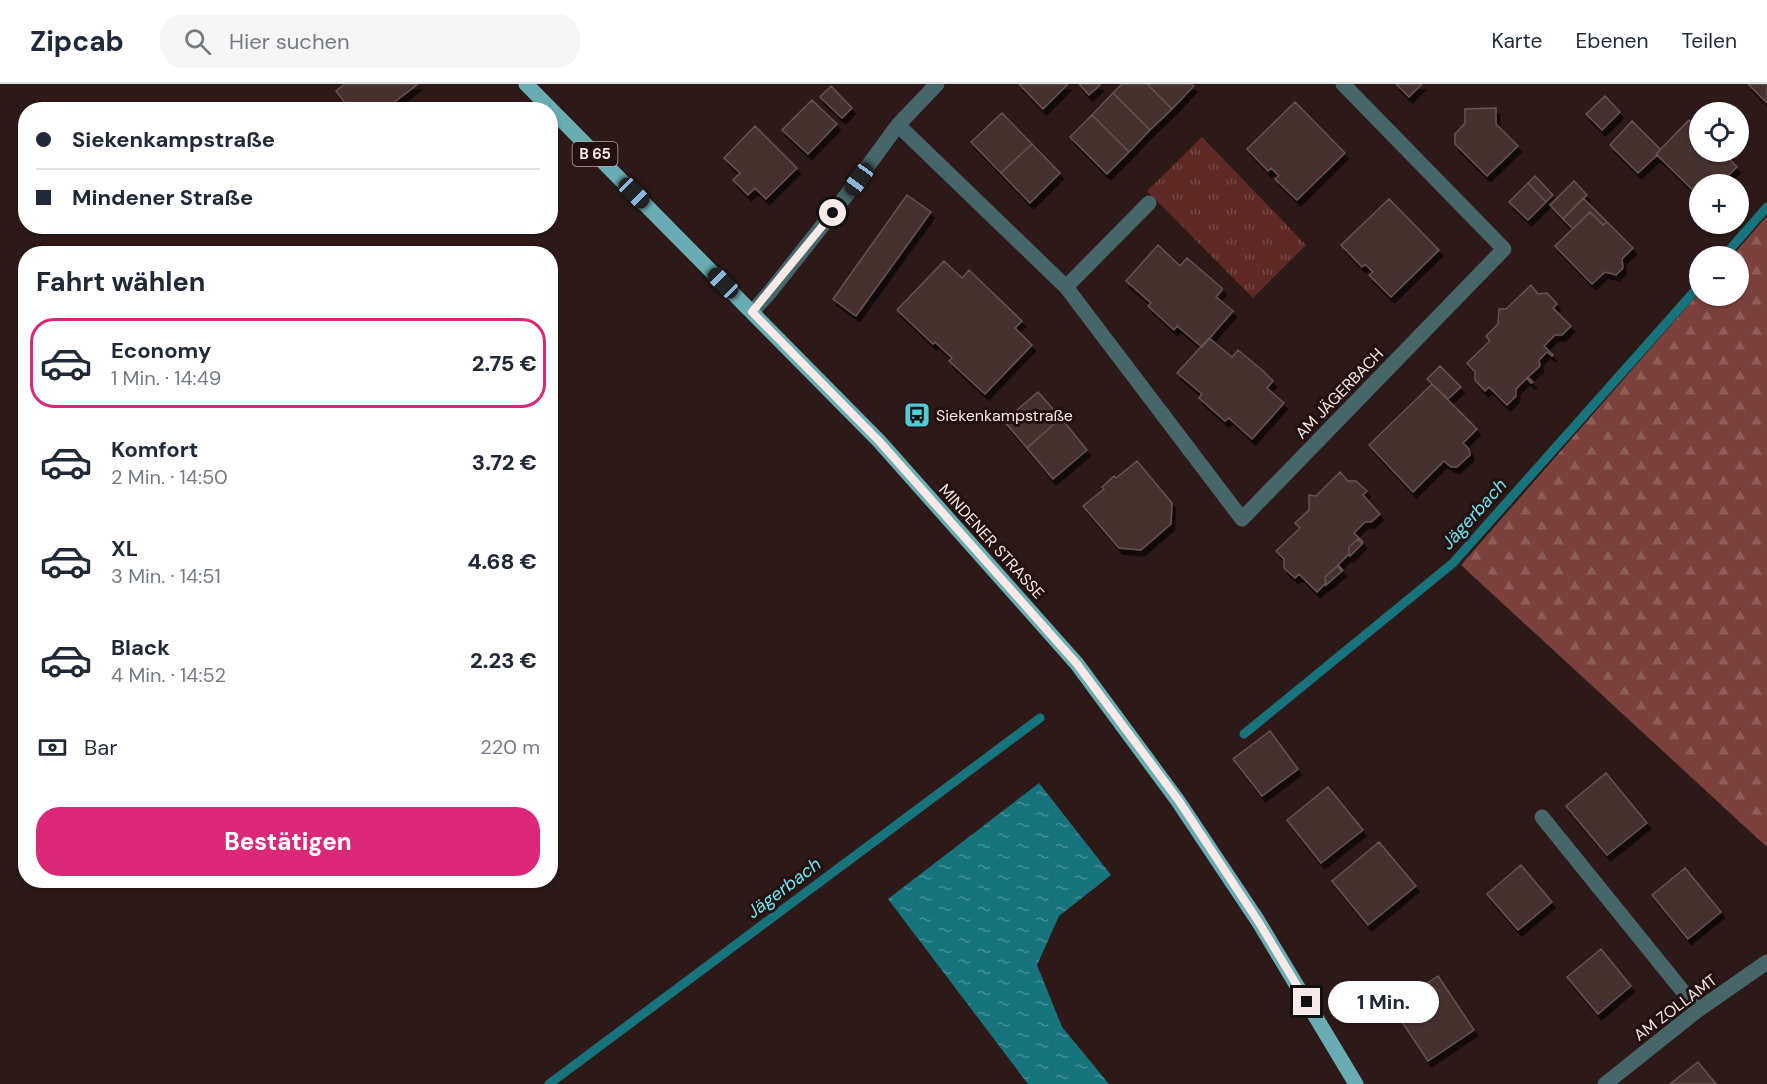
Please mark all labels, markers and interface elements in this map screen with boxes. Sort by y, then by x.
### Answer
search box [160,14,580,68]
text: Zipcab [30,23,124,60]
icon: search [181,25,214,58]
text: Hier suchen [229,27,350,56]
text: Karte [1492,27,1542,55]
text: Ebenen [1575,27,1648,55]
text: Teilen [1681,27,1737,55]
map controls [1689,102,1749,306]
button: locate [1689,102,1749,162]
text: Siekenkampstraße [72,125,275,154]
road number: B 65 [572,142,618,166]
car [841,159,877,199]
car [615,174,653,212]
button: + [1689,174,1749,234]
text: Mindener Straße [72,183,253,212]
route start [819,199,846,226]
button: − [1689,246,1749,306]
text: Fahrt wählen [36,264,206,299]
car [704,264,742,302]
icon: car [39,336,93,390]
text: Economy [111,336,211,365]
street label: AM JÄGERBACH [1291,343,1388,443]
text: 2.75 € [472,349,537,378]
text: 1 Min. · 14:49 [111,365,221,391]
bus stop icon: Siekenkampstraße [902,400,932,430]
place label: Siekenkampstraße [936,405,1073,426]
icon: car [39,435,93,489]
text: Komfort [111,435,198,464]
text: 3.72 € [472,448,537,477]
text: 2 Min. · 14:50 [111,464,228,490]
water label: Jägerbach [1436,474,1512,554]
street label: MINDENER STRASSE [934,479,1049,603]
icon: car [39,534,93,588]
text: XL [111,534,138,563]
text: 4.68 € [467,547,537,576]
text: 3 Min. · 14:51 [111,563,221,589]
icon: car [39,633,93,687]
text: Black [111,633,170,662]
text: 2.23 € [470,646,537,675]
text: 4 Min. · 14:52 [111,662,226,688]
icon: cash [36,731,69,764]
text: Bar [84,733,117,762]
text: 220 m [480,734,540,760]
button: Bestätigen [36,807,540,876]
water label: Jägerbach [742,852,826,924]
street label: AM ZOLLAMT [1629,969,1721,1046]
callout: 1 Min. [1328,981,1439,1023]
route end [1293,988,1320,1015]
text: 1 Min. [1357,989,1410,1015]

